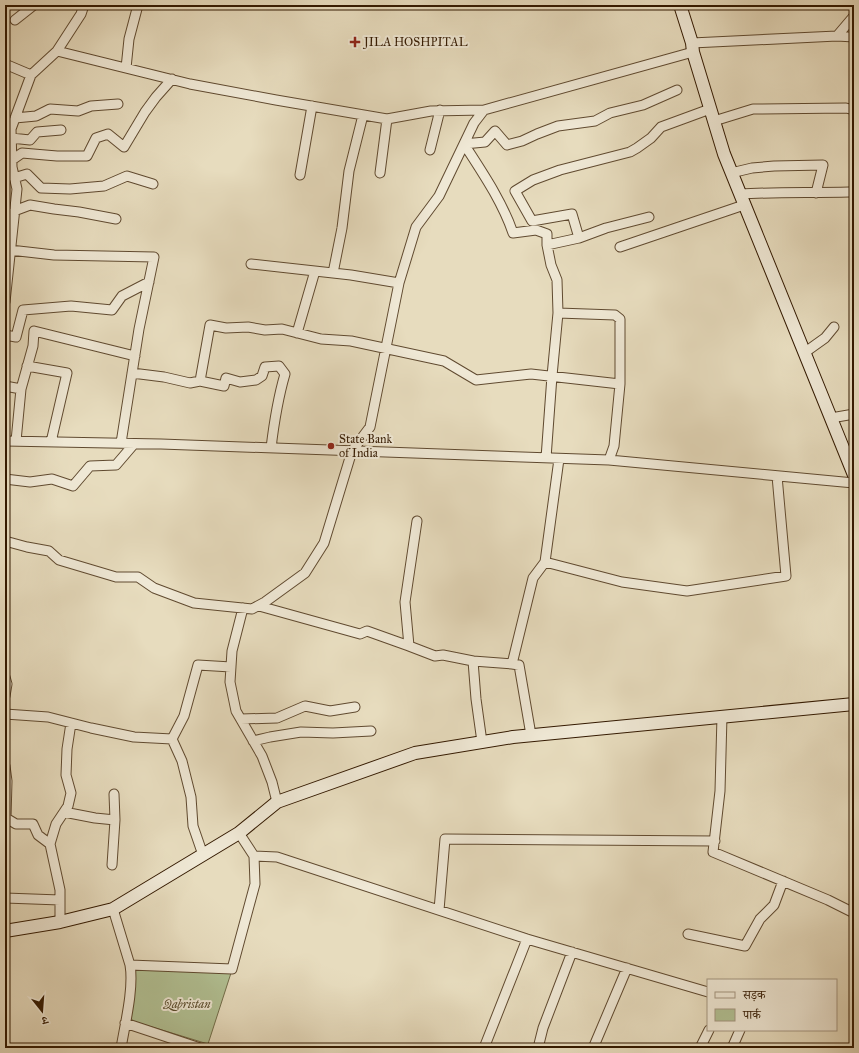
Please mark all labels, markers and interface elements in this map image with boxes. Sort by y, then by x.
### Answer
place label: JILA HOSHPITAL [362,35,468,50]
marker: JILA HOSHPITAL [349,36,361,48]
place label: State Bank of India [339,432,393,460]
marker: State Bank of India [326,441,336,451]
legend [707,979,837,1031]
text: सड़क [742,988,767,1002]
north arrow [22,991,62,1031]
park label: Qabristan [163,997,211,1011]
text: पार्क [742,1008,762,1022]
text: उ [39,1013,50,1028]

